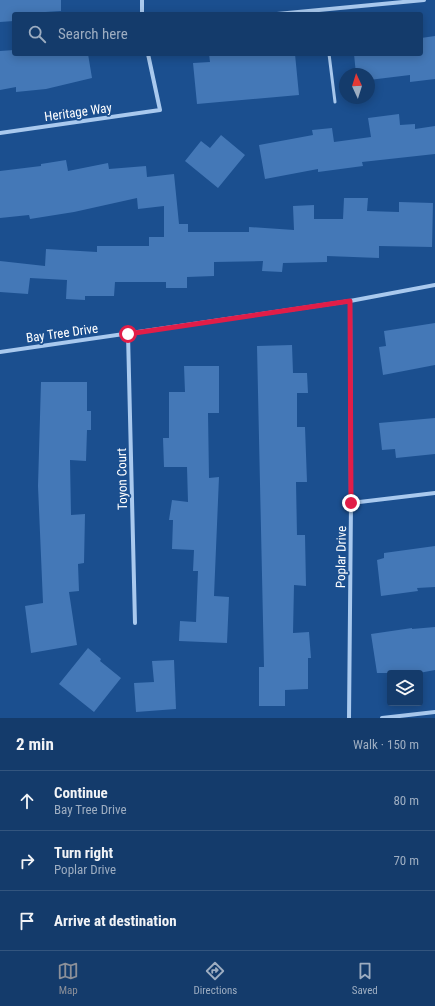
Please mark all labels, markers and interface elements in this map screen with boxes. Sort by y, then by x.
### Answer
search box [12,12,423,56]
icon: search [26,23,48,45]
text: Search here [58,25,128,43]
north arrow [339,68,375,104]
street label: Heritage Way [43,100,113,124]
street label: Bay Tree Drive [25,321,99,345]
route start [119,325,137,343]
street label: Toyon Court [114,448,130,510]
route end [342,494,360,512]
street label: Poplar Drive [333,526,349,588]
map controls [387,670,423,706]
button: layers [387,670,423,706]
text: 2 min [16,734,54,754]
text: Walk · 150 m [353,737,419,752]
text: Continue [54,784,108,802]
icon: ahead [16,790,38,812]
text: 80 m [393,793,419,808]
text: Bay Tree Drive [54,802,127,817]
text: Turn right [54,844,113,862]
icon: right [16,850,38,872]
text: 70 m [393,853,419,868]
text: Poplar Drive [54,862,116,877]
icon: arrive [16,910,38,932]
text: Arrive at destination [54,912,177,930]
tab: Map [57,960,79,997]
tab: Directions [193,960,237,997]
tab: Saved [352,960,378,997]

